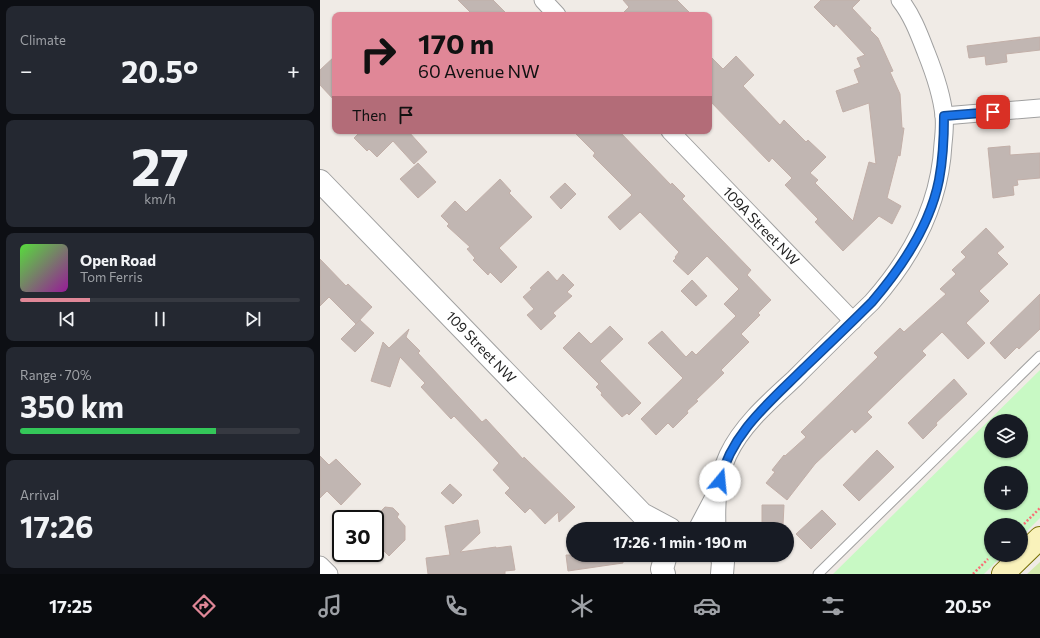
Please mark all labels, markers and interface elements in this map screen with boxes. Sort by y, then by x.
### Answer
text: 170 m [418,26,494,60]
icon: right [352,28,404,80]
text: Climate [20,32,66,48]
text: 20.5° [121,52,198,89]
text: − [20,57,33,84]
text: + [287,57,300,84]
text: 60 Avenue NW [418,60,540,82]
pin [976,95,1010,129]
icon: arrive [982,101,1004,123]
icon: arrive [395,104,417,126]
text: Then [352,106,387,124]
text: 27 [131,133,189,197]
street label: 109A Street NW [720,183,803,269]
text: km/h [144,191,176,207]
text: Open Road [80,251,156,269]
text: Tom Ferris [80,269,143,285]
street label: 109 Street NW [443,307,520,386]
icon: previous [56,308,78,330]
icon: pause [149,308,171,330]
icon: next [242,308,264,330]
text: Range · 70% [20,367,92,383]
text: 350 km [20,387,124,424]
map controls [984,414,1028,562]
button: layers [984,414,1028,458]
position arrow [699,460,741,502]
button: + [984,466,1028,510]
text: Arrival [20,487,59,503]
text: 17:26 [20,507,93,544]
speed limit sign: 30 [332,510,384,562]
button: − [984,518,1028,562]
text: 17:26 · 1 min · 190 m [613,533,747,551]
icon: directions [190,592,218,620]
icon: music [316,592,344,620]
icon: phone [442,592,470,620]
icon: climate [568,592,596,620]
icon: car [693,592,721,620]
icon: filters [819,592,847,620]
text: 17:25 [49,595,92,617]
text: 20.5° [945,595,991,617]

